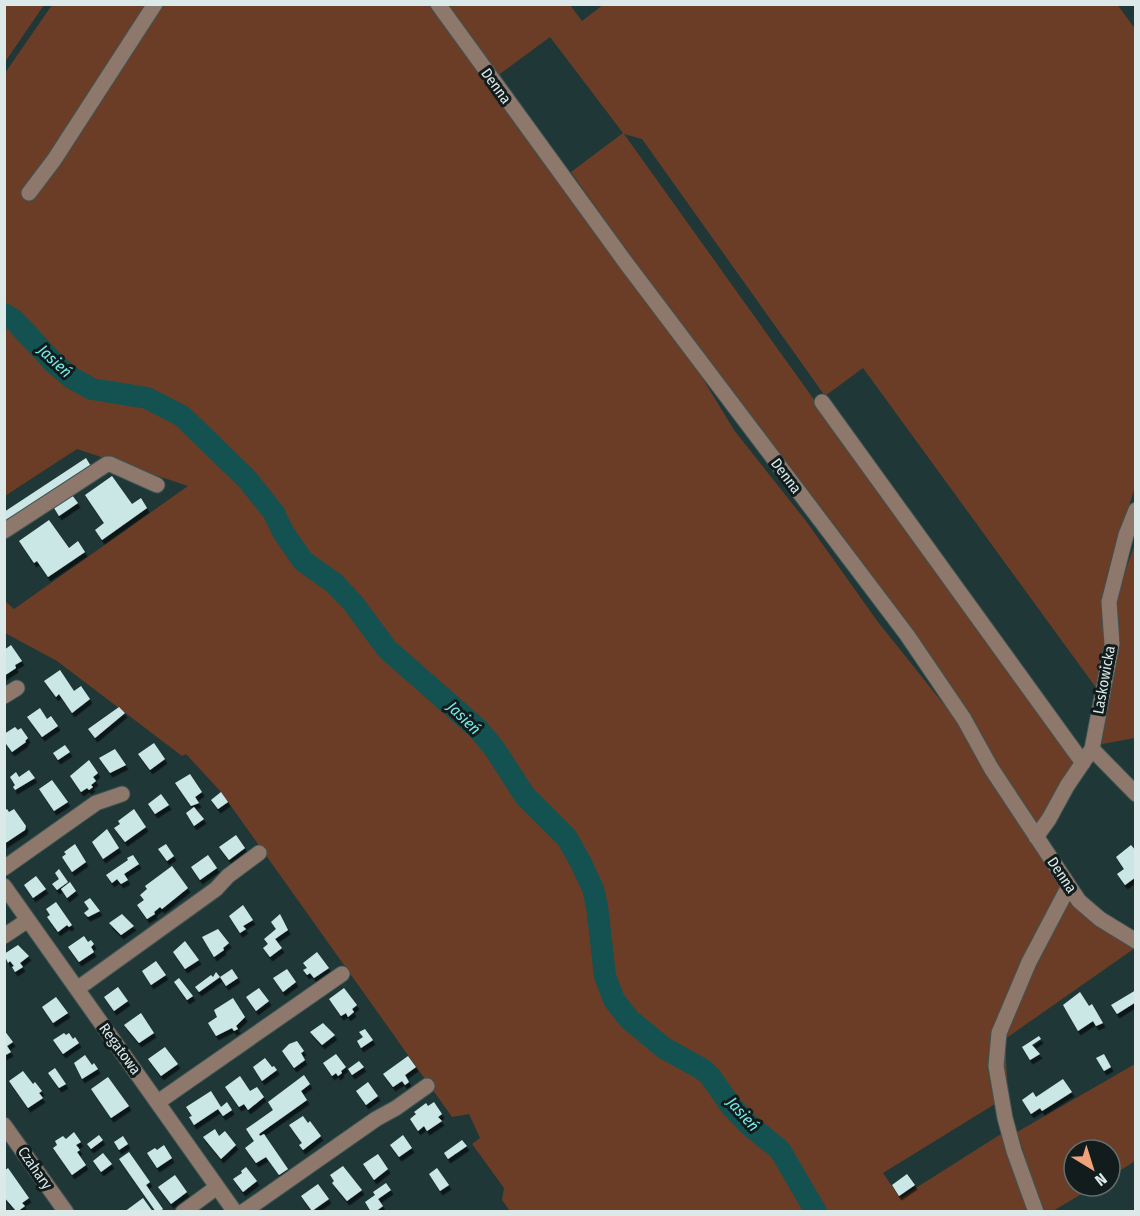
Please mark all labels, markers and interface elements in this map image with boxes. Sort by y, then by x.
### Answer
street label: Denna [477,65,515,107]
water label: Jasień [33,340,76,381]
street label: Denna [767,455,805,497]
street label: Laskowicka [1089,644,1119,716]
water label: Jasień [442,697,485,739]
street label: Denna [1044,854,1080,896]
street label: Regatowa [95,1020,145,1078]
water label: Jasień [722,1092,763,1135]
north arrow [1062,1138,1122,1198]
street label: Czahary [14,1143,56,1193]
text: N [1091,1169,1111,1190]

